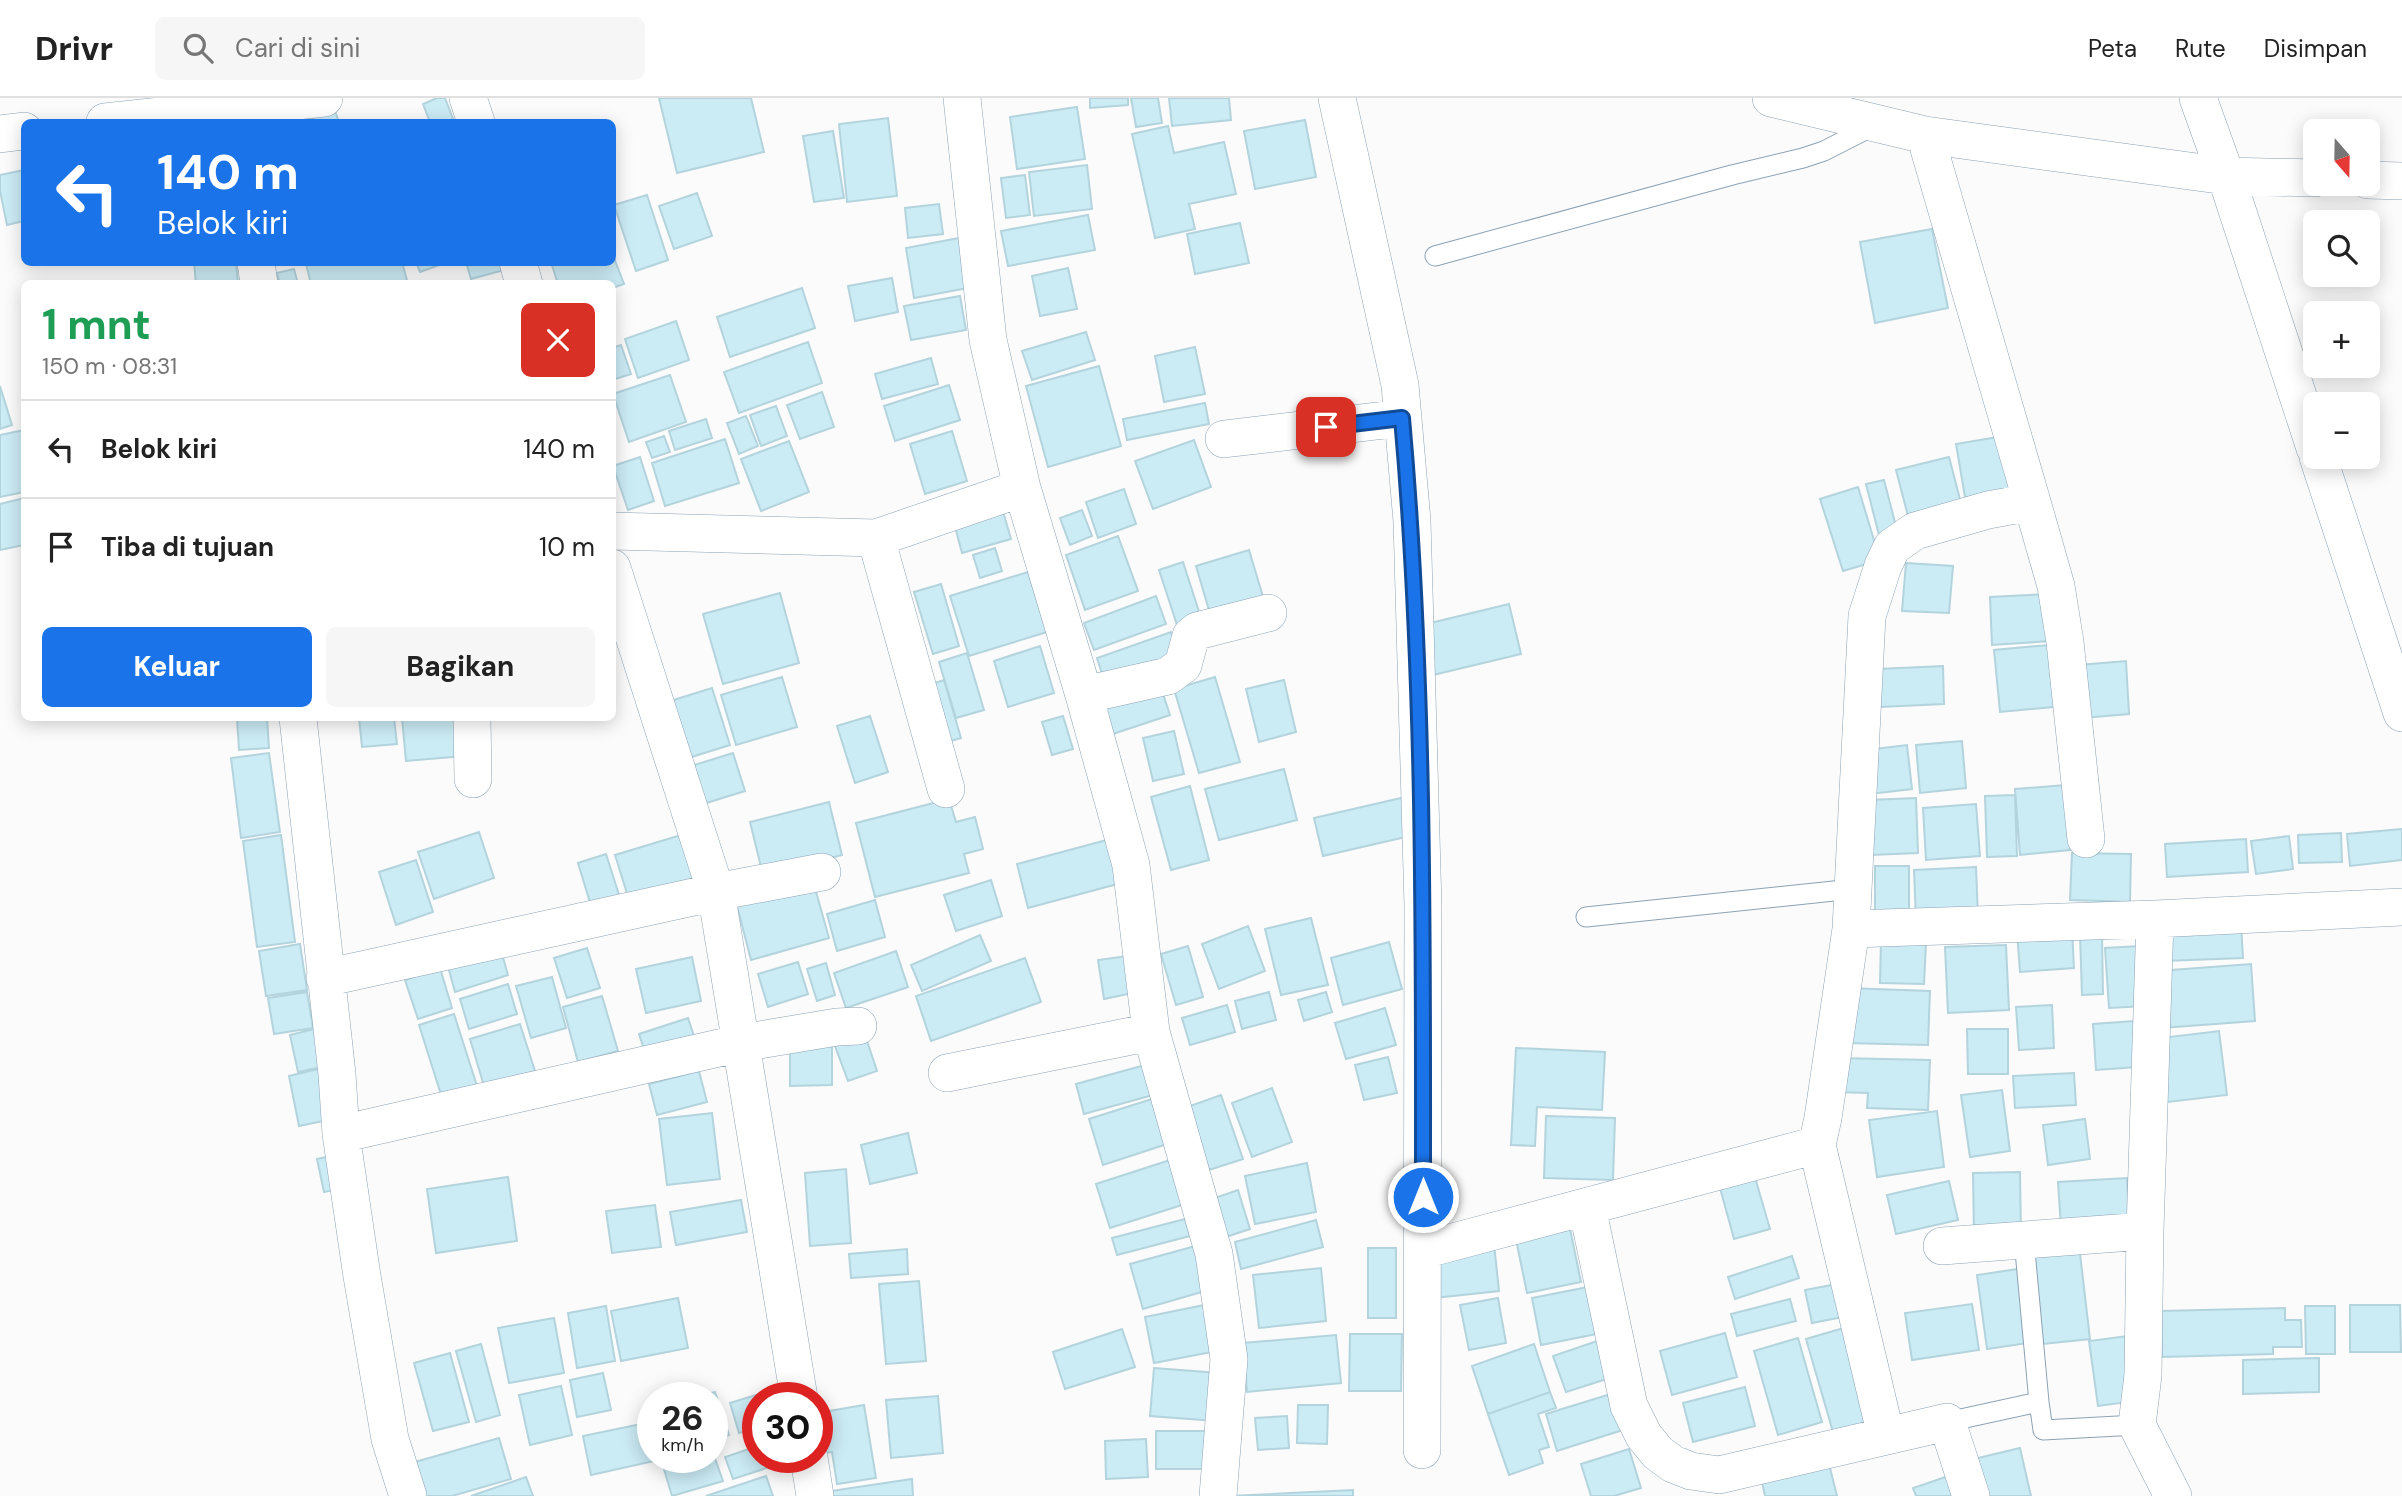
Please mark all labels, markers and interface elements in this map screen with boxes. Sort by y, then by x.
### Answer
search box [155,17,645,80]
text: Drivr [35,27,113,70]
icon: search [179,29,217,67]
text: Cari di sini [235,31,361,65]
text: Peta [2088,33,2137,64]
text: Rute [2175,33,2226,64]
text: Disimpan [2264,33,2367,64]
north arrow [2303,119,2380,196]
map controls [2303,119,2380,469]
text: 140 m [157,140,299,204]
icon: left [42,147,133,238]
text: Belok kiri [157,202,289,244]
button: search [2303,210,2380,287]
text: 1 mnt [42,297,151,352]
button: + [2303,301,2380,378]
button: close [521,303,595,377]
text: 150 m · 08:31 [42,351,177,381]
button: − [2303,392,2380,469]
pin [1296,397,1356,457]
icon: arrive [1307,408,1345,446]
icon: left [42,430,80,468]
text: Belok kiri [101,432,217,466]
text: 140 m [523,432,595,466]
icon: arrive [42,528,80,566]
text: Tiba di tujuan [101,530,274,564]
text: 10 m [539,530,595,564]
button: Keluar [42,627,312,707]
button: Bagikan [326,627,595,707]
position arrow [1386,1160,1460,1234]
speed limit sign: 30 [742,1382,833,1473]
text: 26 [661,1395,704,1441]
text: km/h [661,1433,704,1457]

